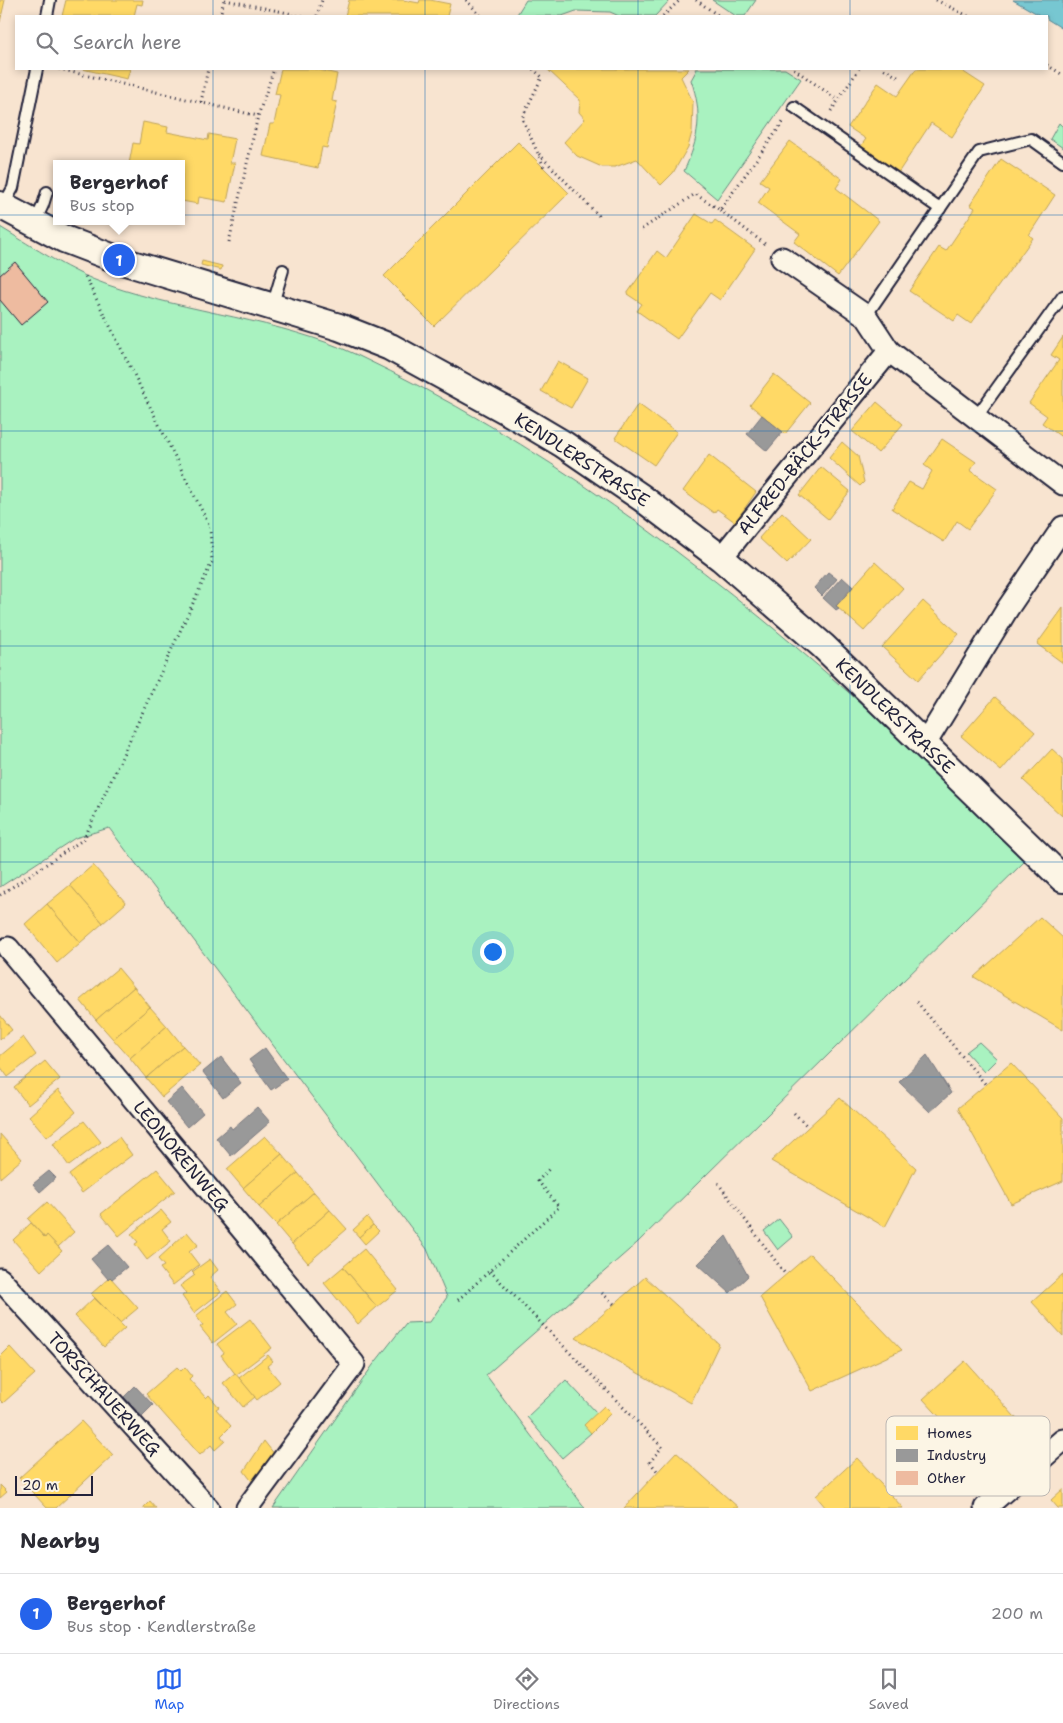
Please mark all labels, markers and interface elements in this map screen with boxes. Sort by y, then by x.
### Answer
search box [15,15,1048,70]
icon: search [33,29,61,57]
text: Search here [73,30,182,55]
popup [53,160,185,225]
text: Bergerhof [70,170,168,195]
text: Bus stop [70,195,134,216]
pin: 1 [103,241,135,279]
street label: ALFRED-BÄCK-STRASSE [732,368,878,540]
street label: KENDLERSTRASSE [510,407,654,513]
street label: KENDLERSTRASSE [830,653,960,779]
your location [480,939,506,965]
street label: LEONORENWEG [128,1096,235,1217]
street label: TORSCHAUERWEG [42,1327,166,1461]
legend [886,1416,1050,1496]
text: Homes [927,1424,972,1442]
text: Industry [927,1446,986,1464]
text: Other [927,1469,966,1487]
scale bar [15,1473,92,1496]
text: 20 m [22,1476,58,1494]
text: Nearby [20,1527,100,1555]
text: Bergerhof [67,1591,165,1616]
text: 1 [32,1603,40,1624]
text: 200 m [991,1603,1043,1624]
text: Bus stop · Kendlerstraße [67,1616,256,1637]
tab: Map [154,1665,184,1713]
tab: Directions [493,1665,560,1713]
tab: Saved [869,1665,909,1713]

